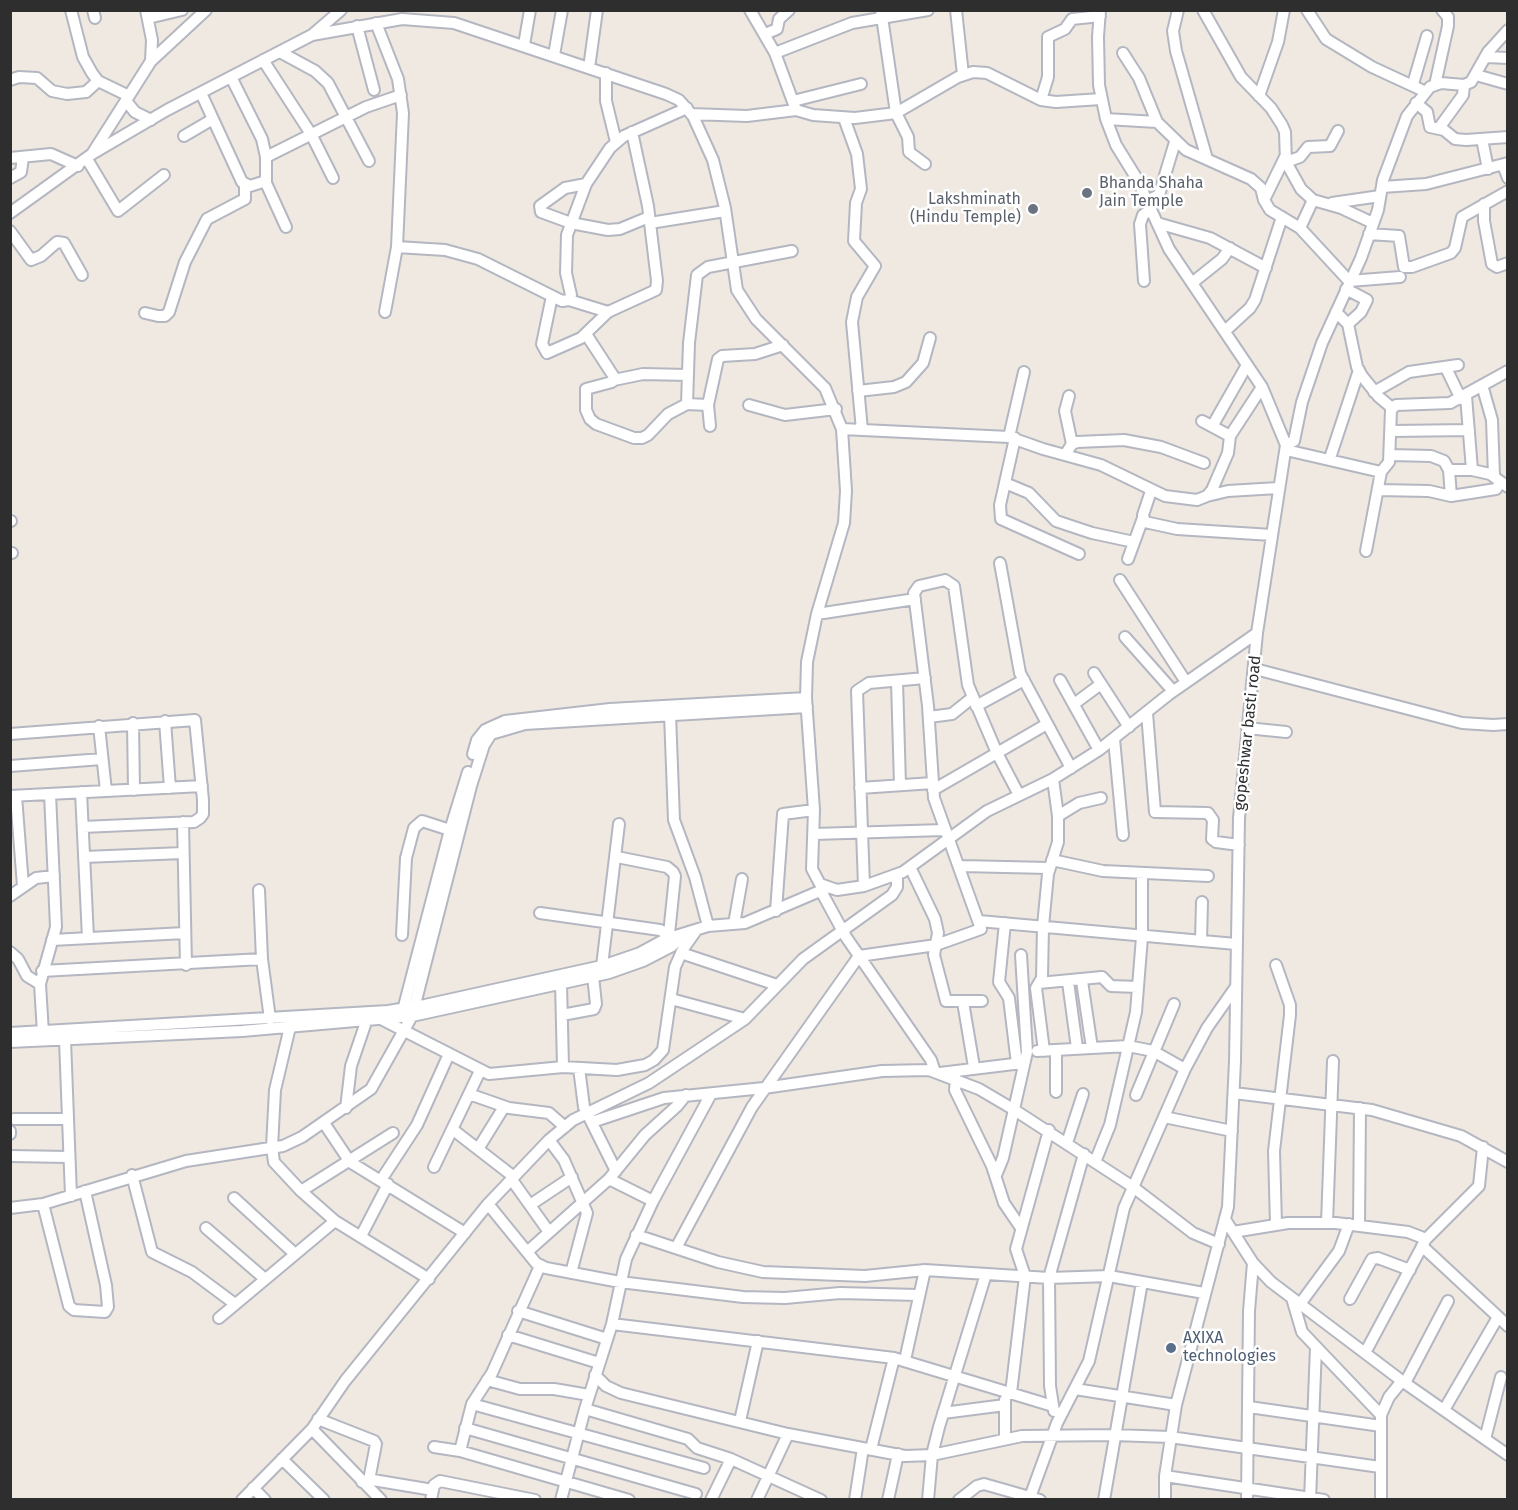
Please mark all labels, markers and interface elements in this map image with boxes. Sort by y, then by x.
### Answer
place label: Bhanda Shaha Jain Temple [1099,174,1204,212]
marker: Bhanda Shaha Jain Temple [1080,186,1094,200]
place label: Lakshminath (Hindu Temple) [910,190,1021,228]
marker: Lakshminath (Hindu Temple) [1026,202,1040,216]
street label: gopeshwar basti road [1230,654,1266,812]
place label: AXIXA technologies [1183,1329,1276,1367]
marker: AXIXA technologies [1164,1341,1178,1355]

